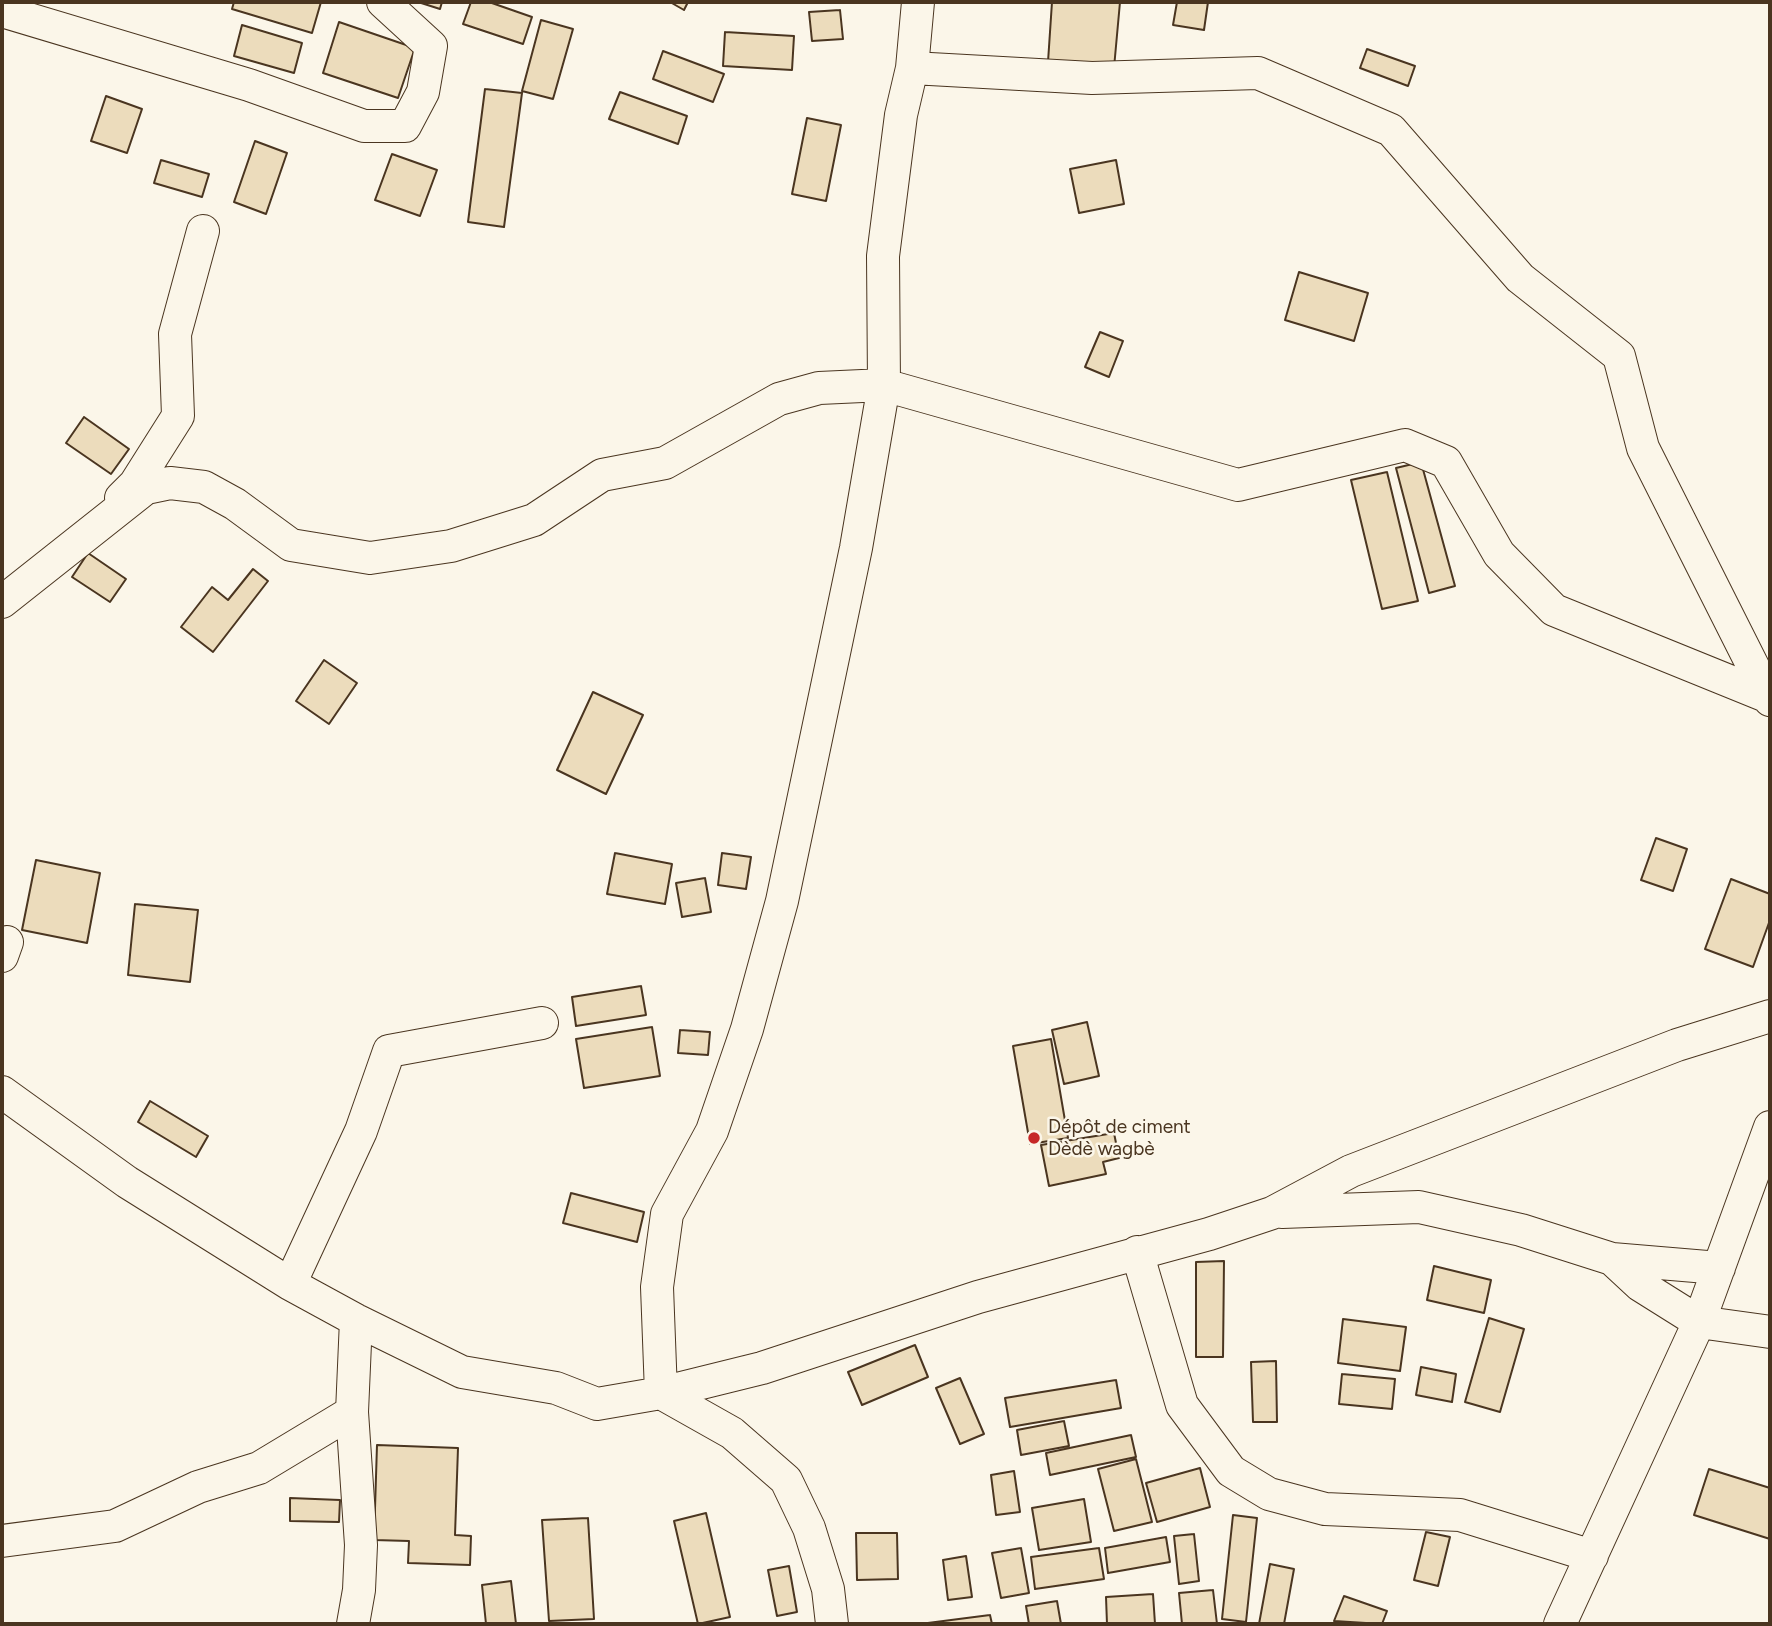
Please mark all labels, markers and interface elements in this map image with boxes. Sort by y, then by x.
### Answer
place label: Dépôt de ciment Dèdè wagbè [1048,1116,1191,1160]
marker: Dépôt de ciment Dèdè wagbè [1026,1130,1042,1146]

